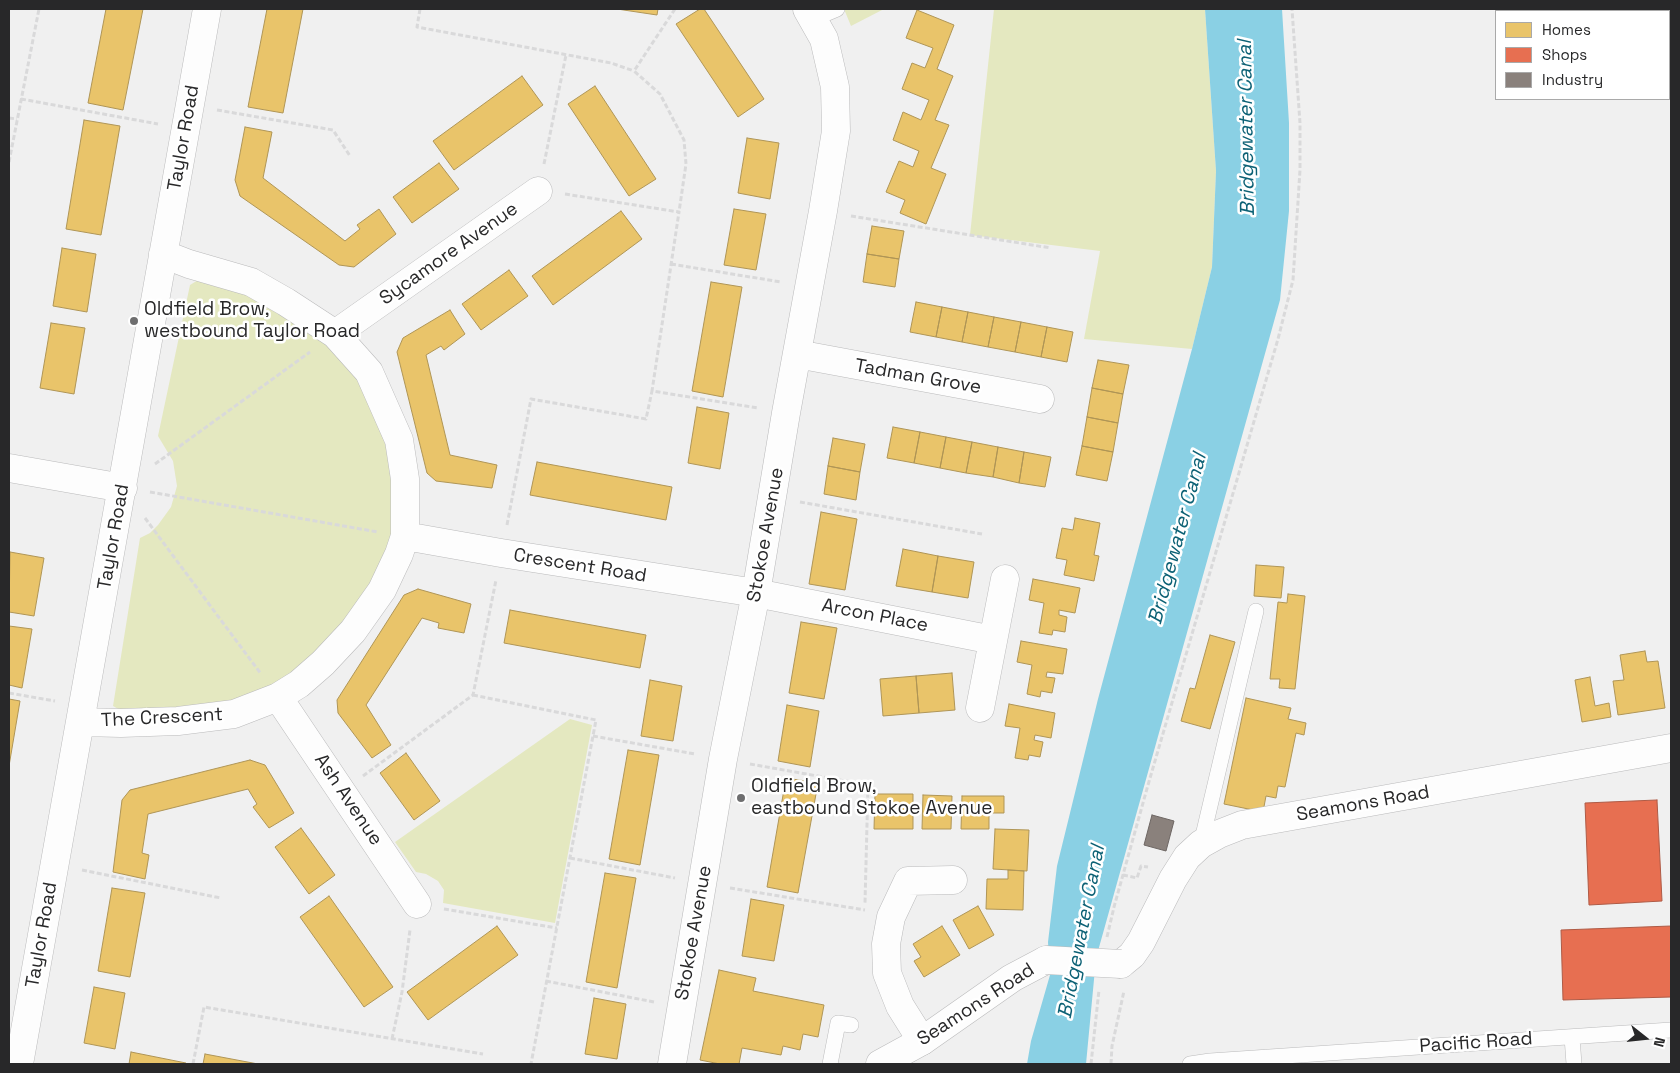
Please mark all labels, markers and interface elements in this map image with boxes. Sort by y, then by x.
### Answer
legend [1495,10,1670,100]
text: Homes [1542,20,1591,39]
water label: Bridgewater Canal [1233,40,1261,216]
text: Shops [1542,45,1587,64]
text: Industry [1542,70,1603,89]
street label: Taylor Road [163,83,205,193]
street label: Sycamore Avenue [375,198,523,310]
place label: Oldfield Brow, westbound Taylor Road [144,299,360,343]
marker: Oldfield Brow, westbound Taylor Road [128,315,140,327]
street label: Tadman Grove [853,355,983,399]
water label: Bridgewater Canal [1144,451,1212,627]
street label: Stokoe Avenue [743,466,789,604]
street label: Taylor Road [93,482,135,592]
street label: Crescent Road [512,544,648,588]
street label: Arcon Place [820,595,930,637]
street label: The Crescent [101,703,223,733]
street label: Ash Avenue [309,750,387,850]
place label: Oldfield Brow, eastbound Stokoe Avenue [751,776,992,820]
street label: Seamons Road [1295,781,1431,827]
marker: Oldfield Brow, eastbound Stokoe Avenue [735,792,747,804]
water label: Bridgewater Canal [1053,843,1111,1021]
street label: Stokoe Avenue [671,864,717,1002]
street label: Taylor Road [21,880,63,990]
street label: Seamons Road [913,959,1039,1051]
north arrow [1620,1013,1670,1063]
street label: Pacific Road [1419,1028,1533,1058]
text: N [1649,1035,1669,1049]

